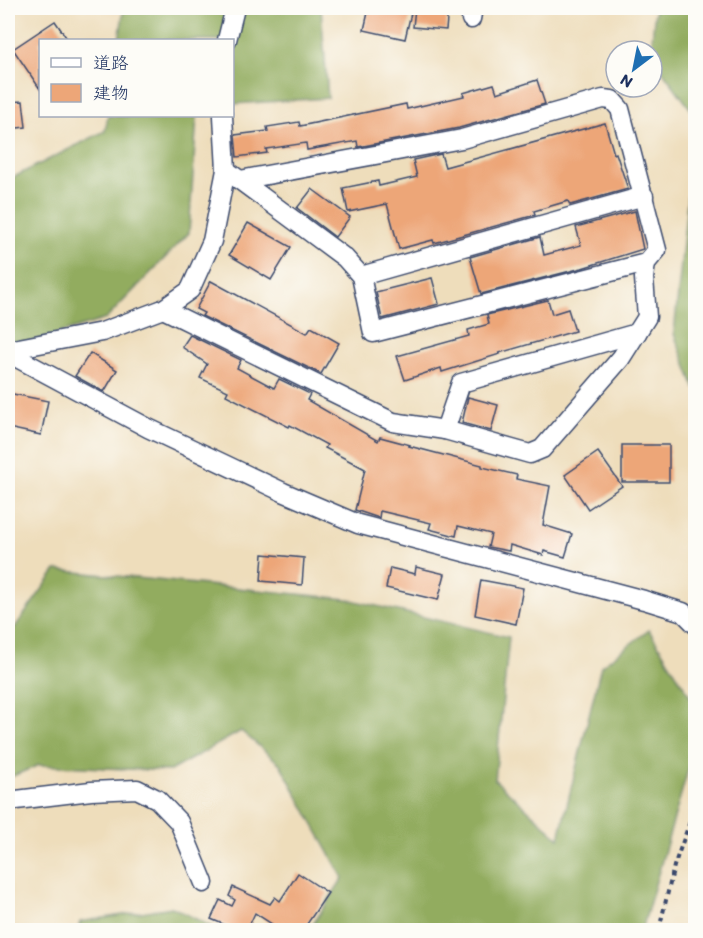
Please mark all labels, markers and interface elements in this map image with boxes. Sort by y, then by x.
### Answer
legend [39,39,234,117]
north arrow [604,39,664,99]
text: 道路 [93,52,129,74]
text: N [617,70,636,92]
text: 建物 [93,82,129,104]

